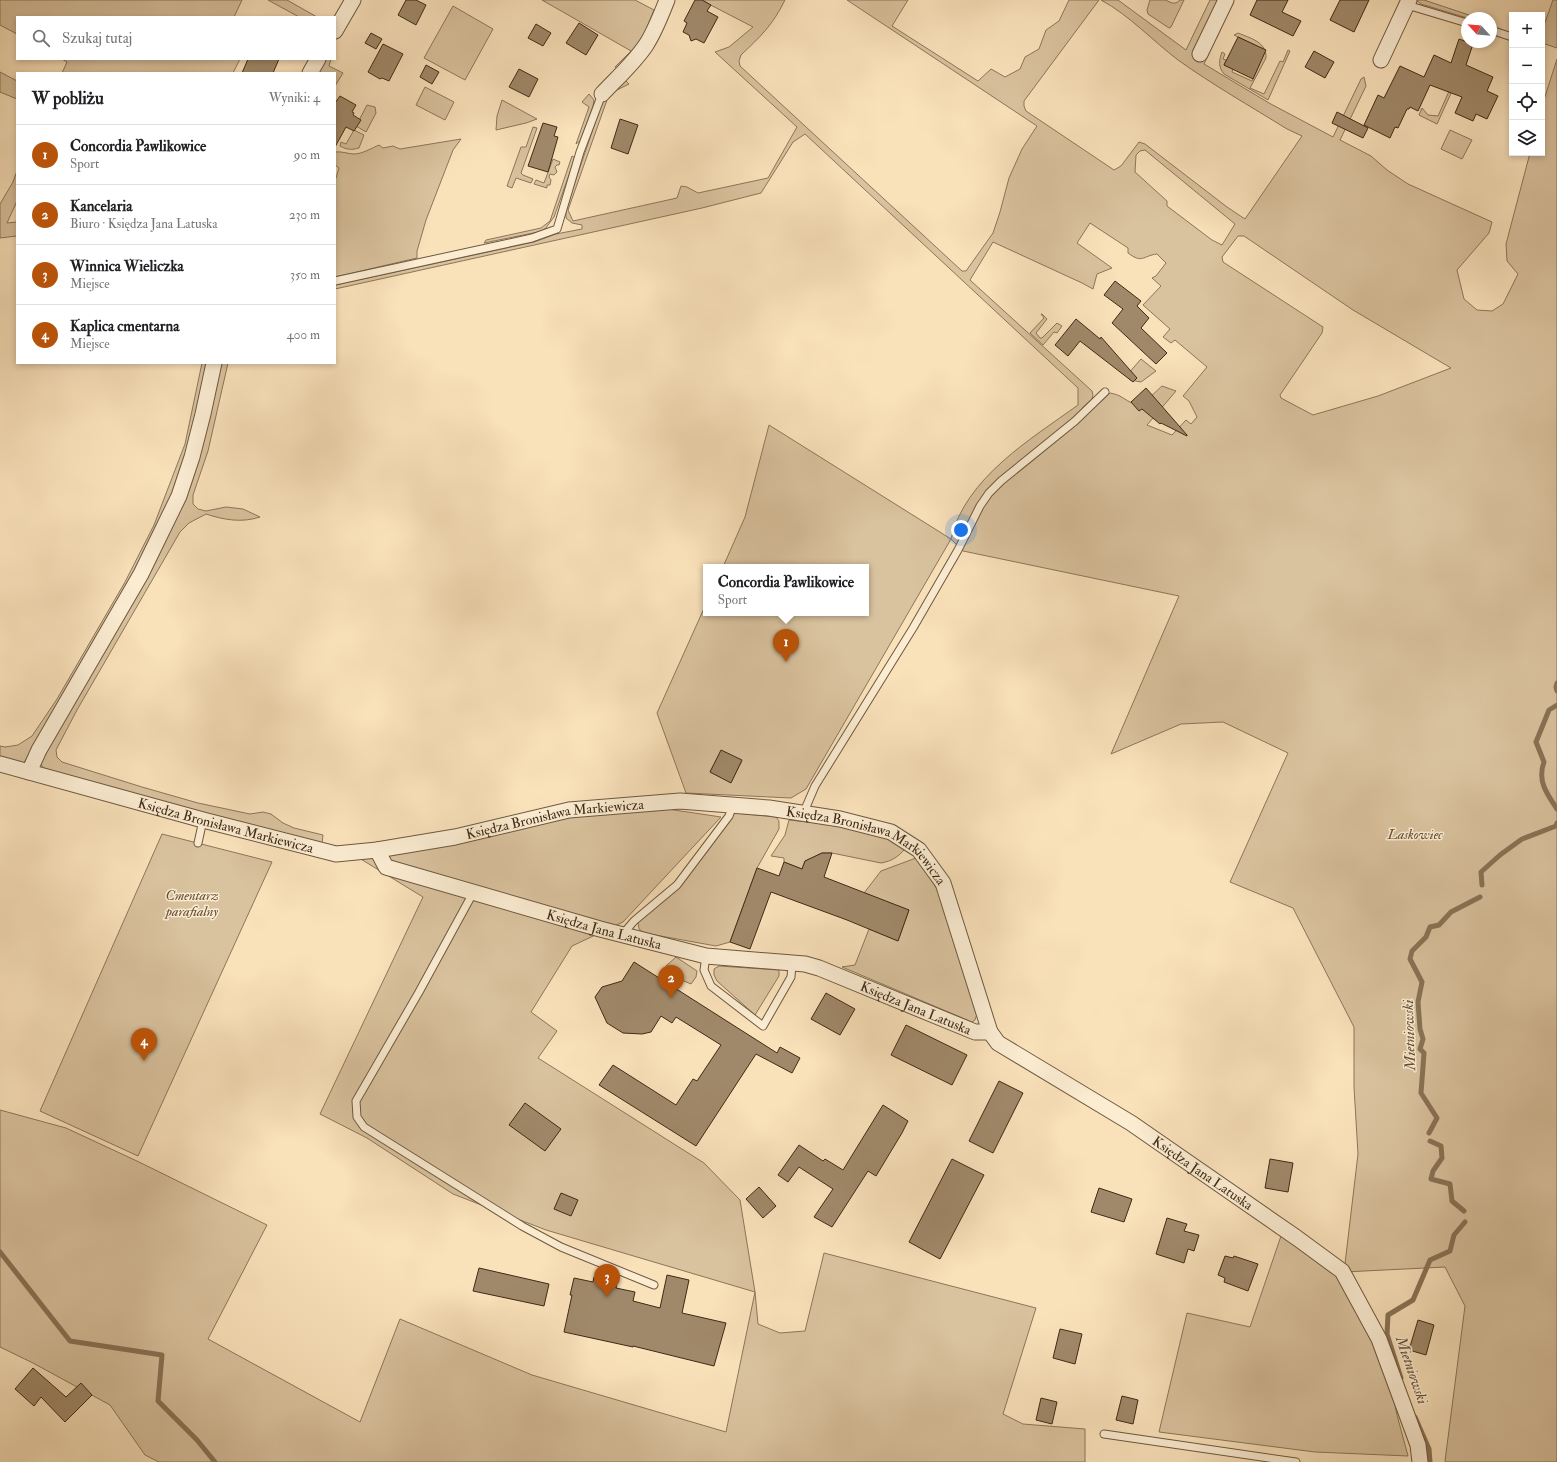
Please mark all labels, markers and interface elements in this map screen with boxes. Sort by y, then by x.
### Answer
north arrow [1461,12,1497,48]
map controls [1509,12,1545,156]
button: + [1509,12,1545,48]
search box [16,16,336,60]
icon: search [30,27,52,49]
text: Szukaj tutaj [62,29,132,48]
button: − [1509,48,1545,84]
button: locate [1509,84,1545,120]
text: W pobliżu [32,88,104,109]
text: Wyniki: 4 [269,90,320,106]
button: layers [1509,120,1545,156]
text: Concordia Pawlikowice [70,137,206,156]
text: 1 [43,147,47,163]
text: 90 m [294,147,320,163]
text: Sport [70,156,99,172]
text: Kancelaria [70,197,132,216]
text: 2 [42,207,48,223]
text: 230 m [289,207,320,223]
text: Biuro · Księdza Jana Latuska [70,216,218,232]
text: Winnica Wieliczka [70,257,184,276]
text: 3 [43,267,48,283]
text: 350 m [290,267,320,283]
text: Miejsce [70,276,110,292]
text: Kaplica cmentarna [70,317,179,336]
text: 4 [41,327,49,343]
text: 400 m [287,327,320,343]
text: Miejsce [70,336,110,352]
your location [951,520,971,540]
popup [703,564,869,616]
text: Concordia Pawlikowice [718,573,854,592]
text: Sport [718,592,747,608]
pin: 1 [773,629,799,662]
street label: Księdza Bronisława Markiewicza [136,794,316,857]
street label: Księdza Bronisława Markiewicza [464,796,645,843]
street label: Księdza Bronisława Markiewicza [785,803,950,888]
park label: Laskowiec [1386,826,1443,843]
park label: Cmentarz parafialny [164,887,219,920]
street label: Księdza Jana Latuska [544,906,663,953]
pin: 2 [658,965,684,998]
street label: Księdza Jana Latuska [858,978,974,1039]
water label: Mietniowski [1399,999,1420,1072]
pin: 4 [131,1028,157,1061]
street label: Księdza Jana Latuska [1149,1132,1256,1214]
pin: 3 [594,1264,620,1297]
water label: Mietniowski [1391,1333,1432,1407]

